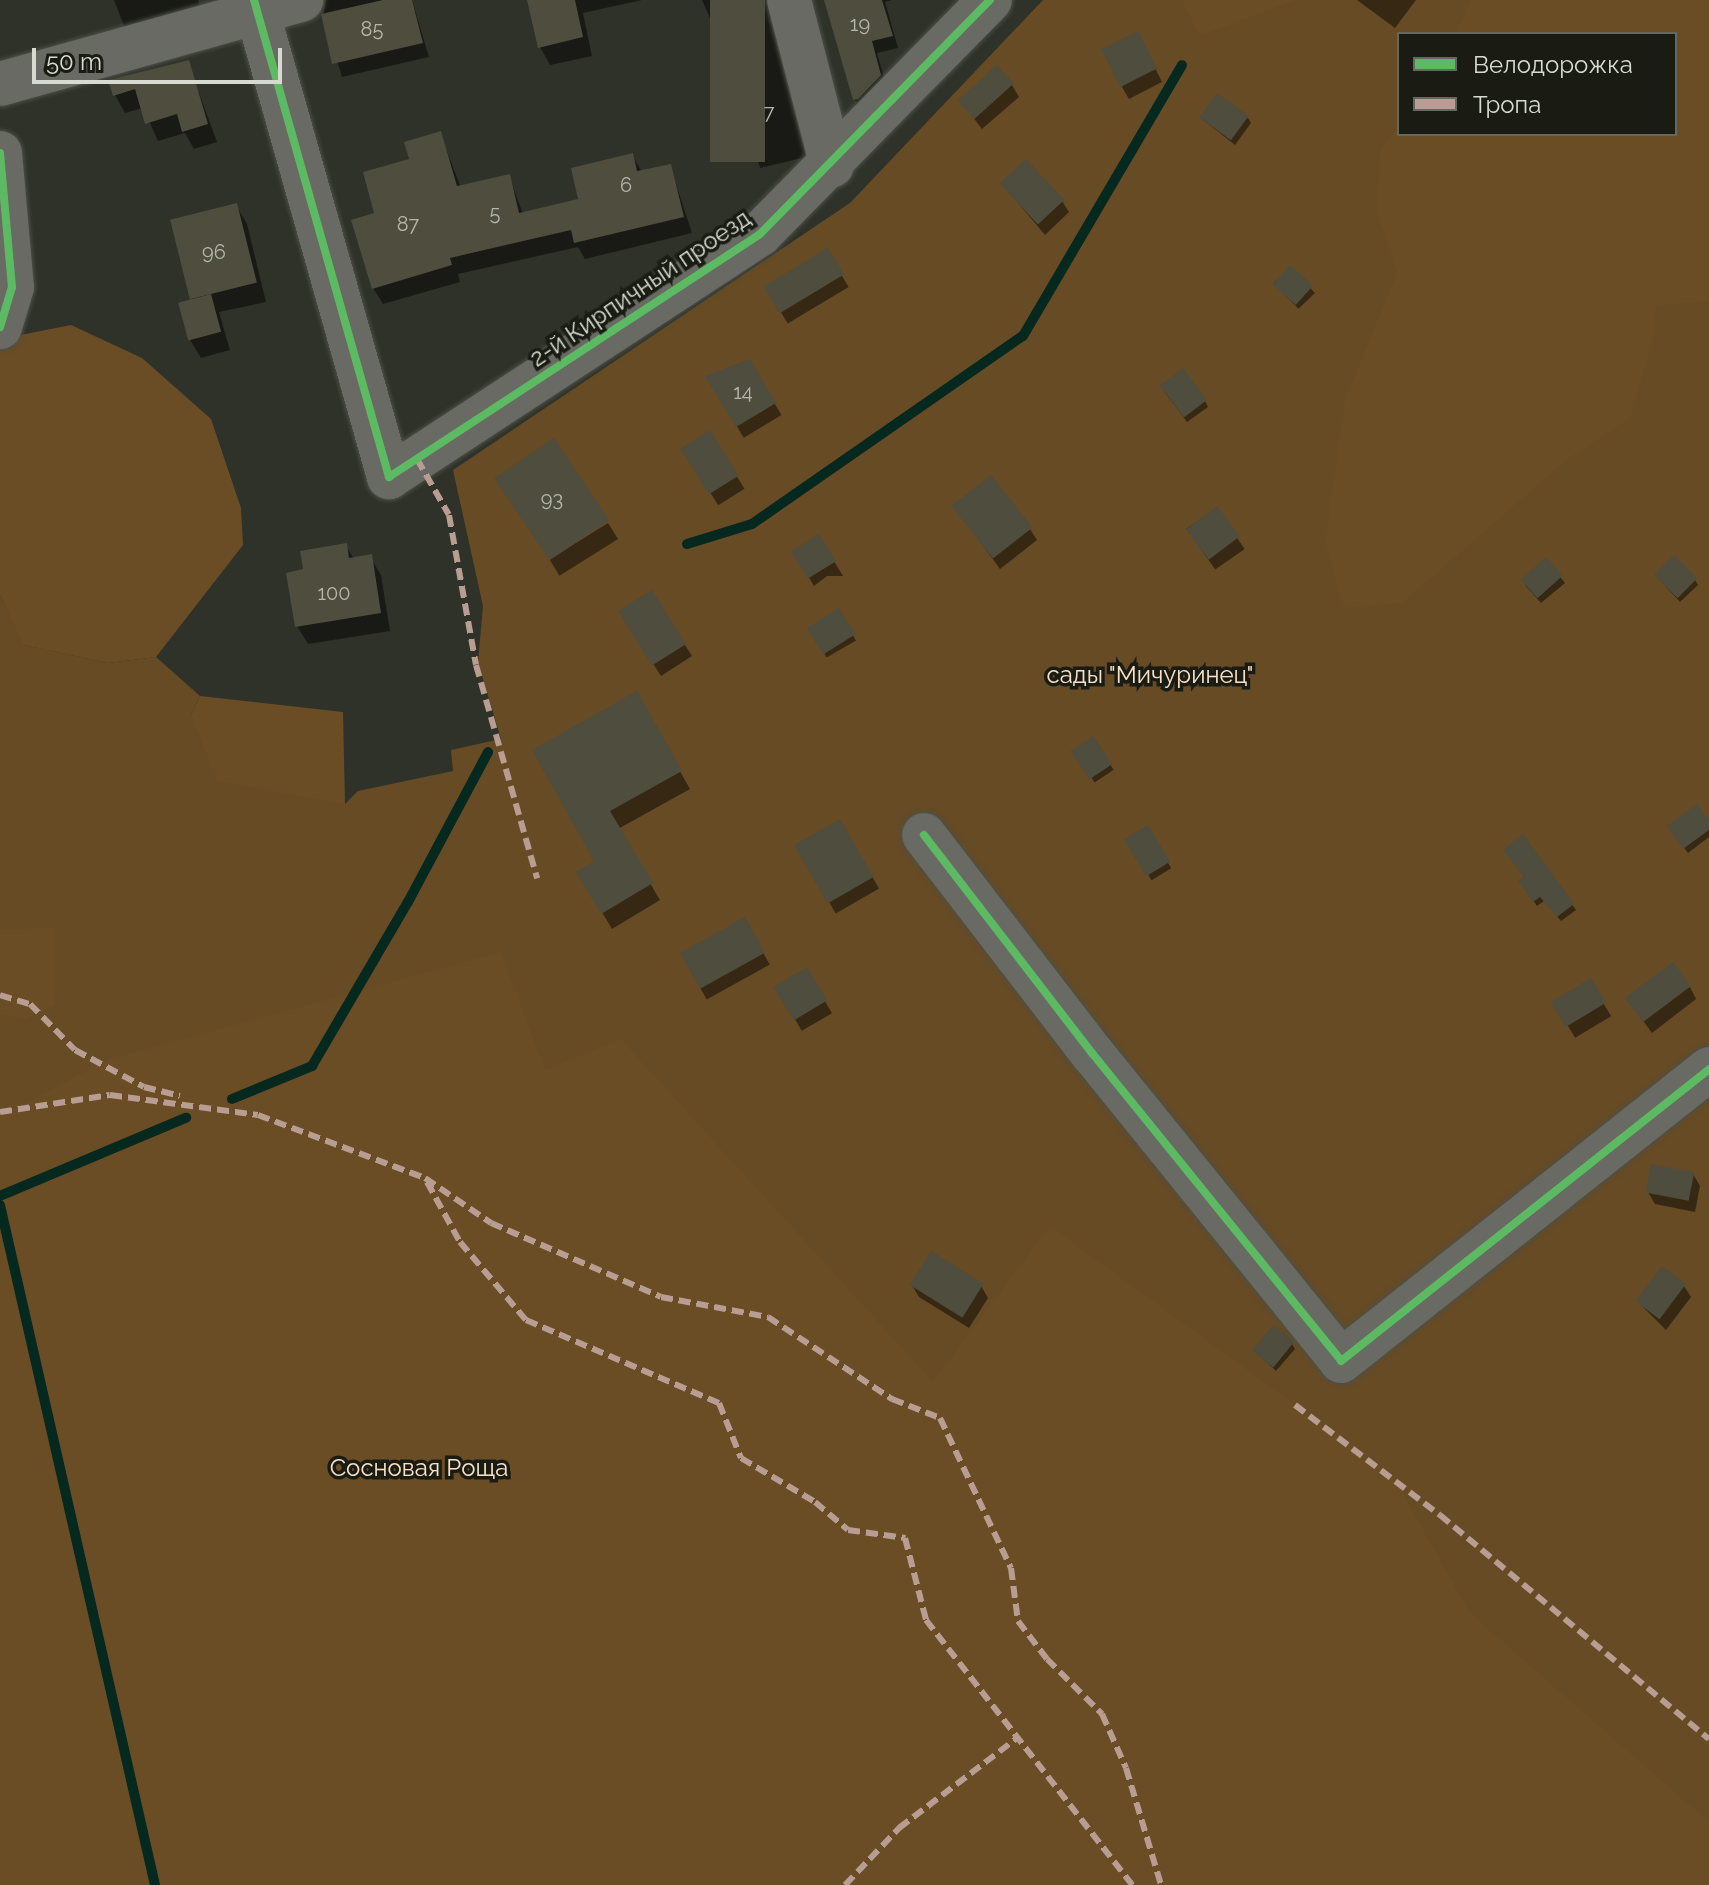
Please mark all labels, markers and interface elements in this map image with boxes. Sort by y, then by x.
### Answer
house number: 19 [850,12,870,36]
house number: 85 [361,17,383,41]
scale bar [36,32,286,82]
legend [1397,32,1677,136]
text: 50 m [46,47,102,76]
text: Велодорожка [1473,50,1633,79]
text: Тропа [1473,90,1541,119]
house number: 7 [764,100,774,124]
house number: 6 [620,173,632,197]
house number: 5 [490,201,500,225]
street label: 2-й Кирпичный проезд [524,203,756,373]
house number: 87 [397,212,419,236]
house number: 96 [202,240,226,264]
house number: 14 [733,380,753,404]
house number: 93 [541,487,563,511]
house number: 100 [317,581,351,605]
park label: сады "Мичуринец" [1046,661,1254,689]
park label: Сосновая Роща [330,1454,508,1482]

